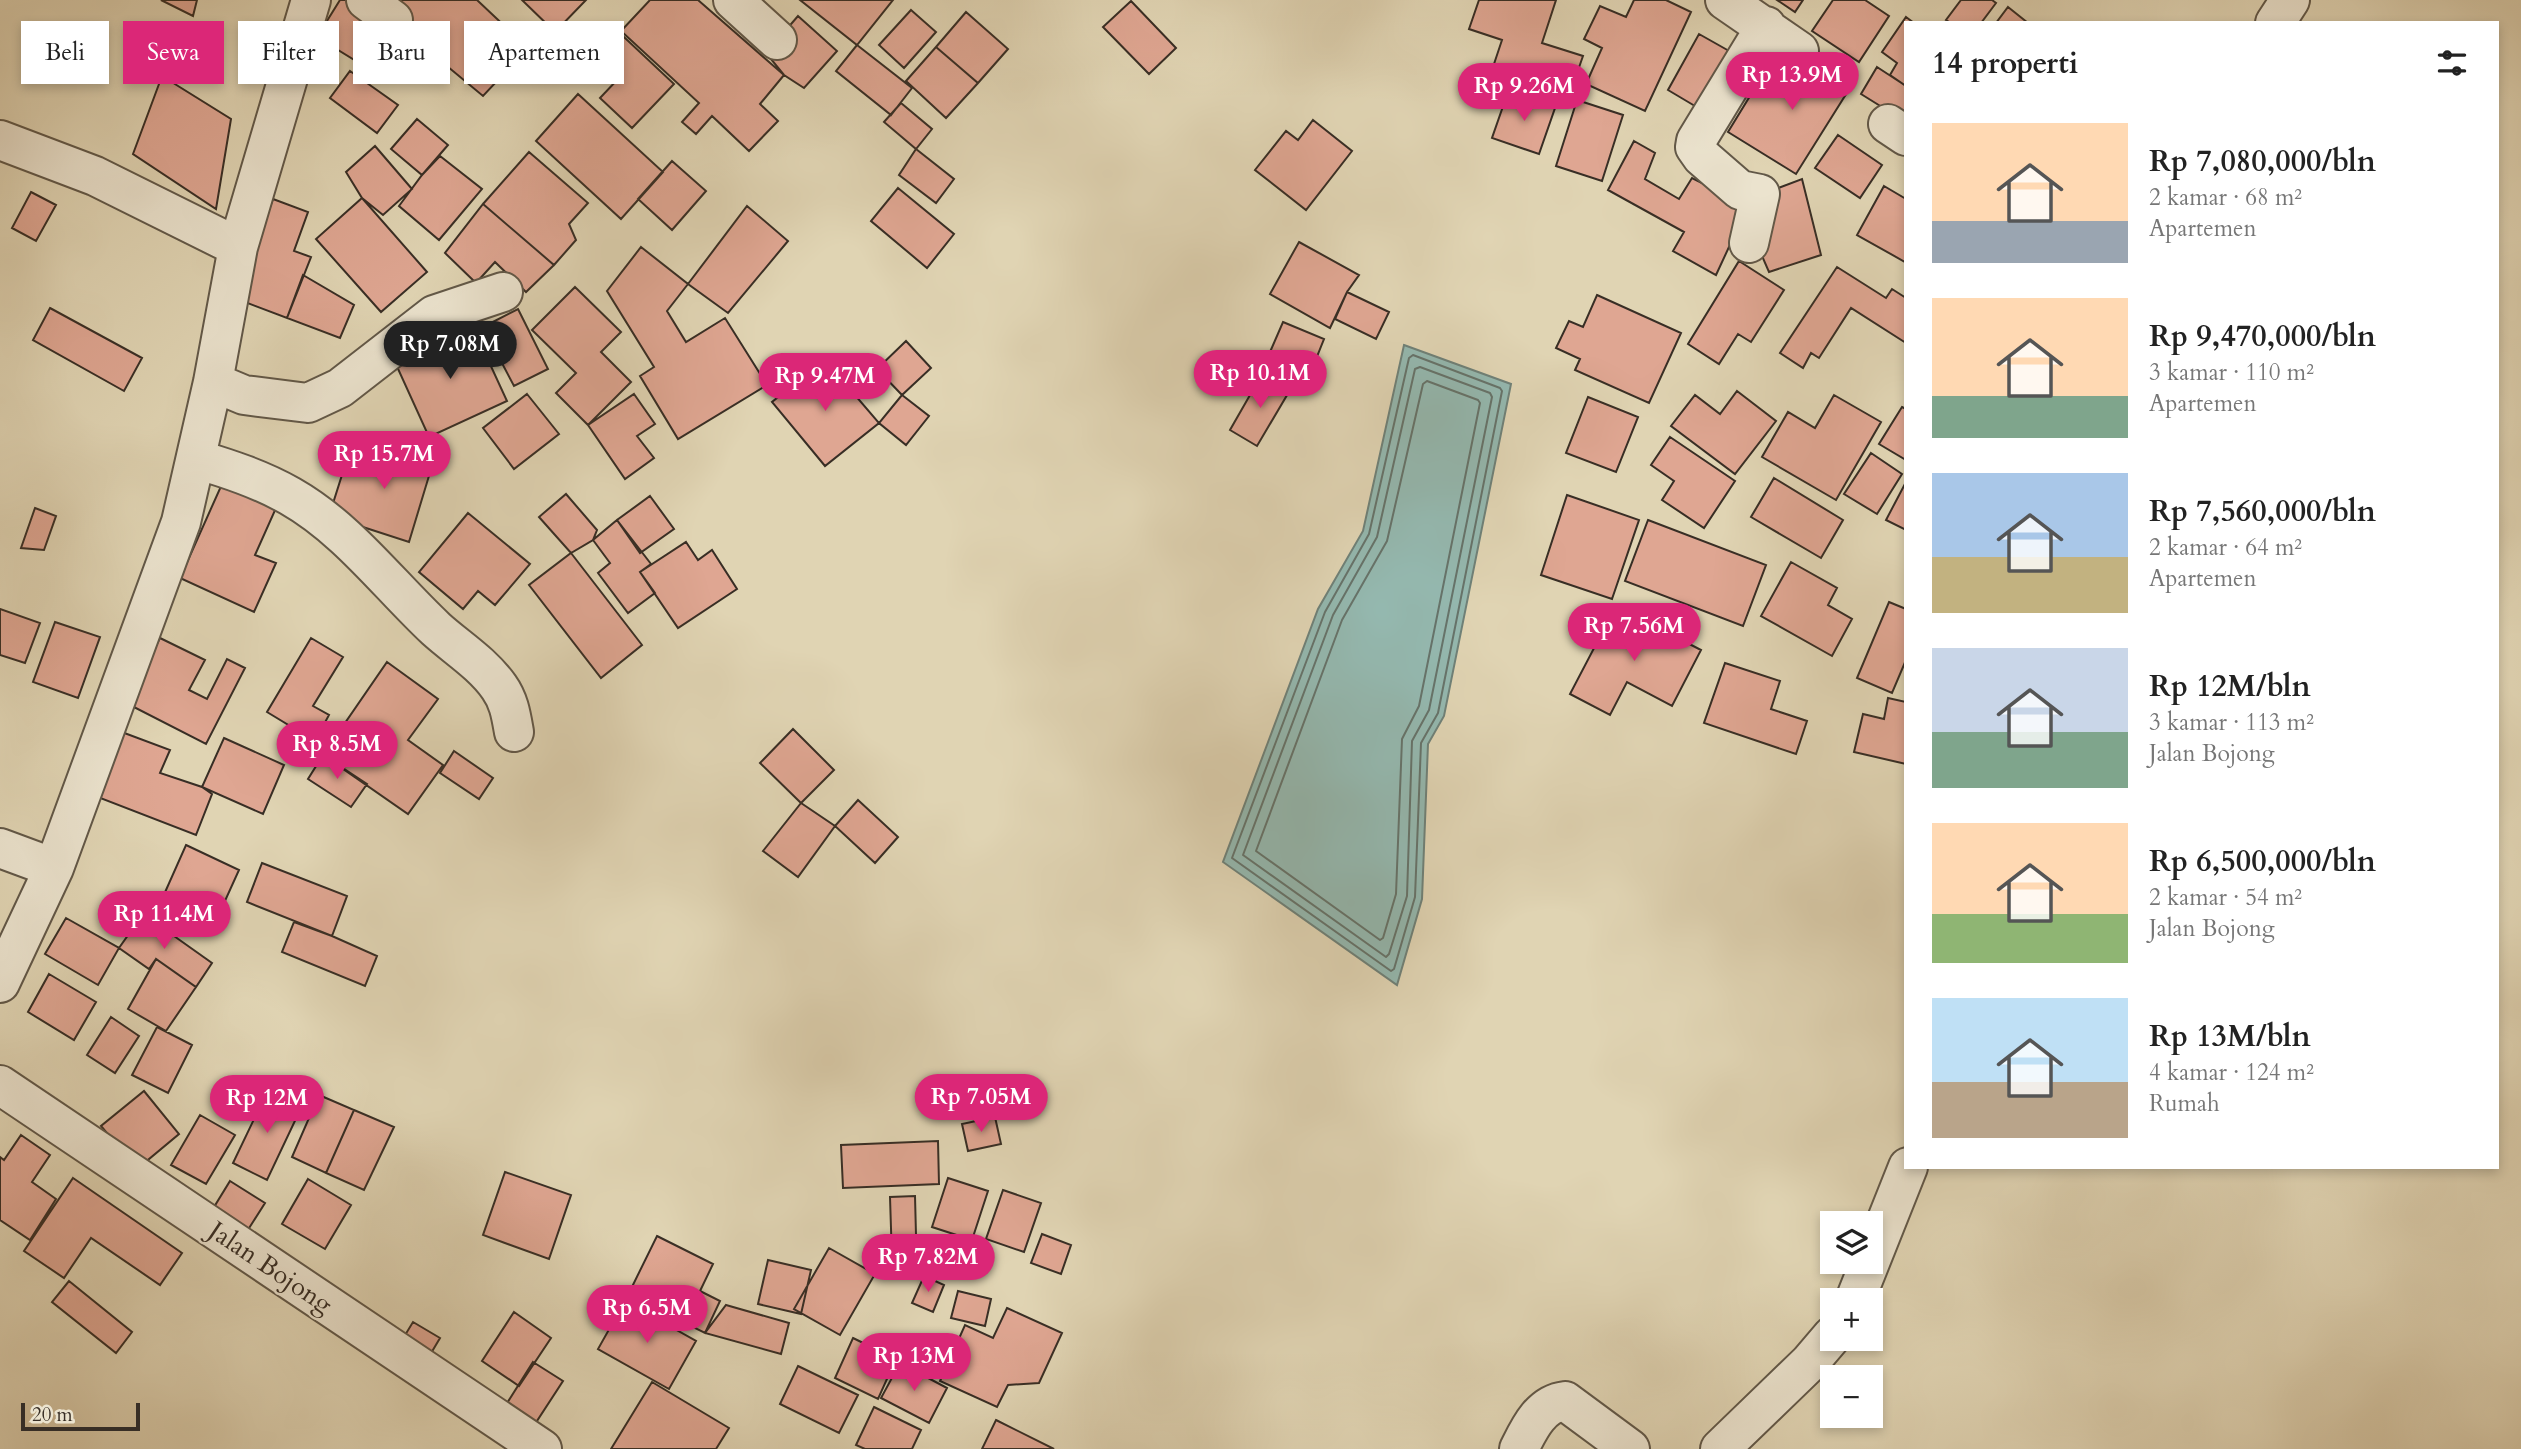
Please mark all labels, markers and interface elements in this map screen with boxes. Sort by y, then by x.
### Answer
chip: Beli [21,21,109,84]
chip: Sewa [123,21,224,84]
chip: Filter [238,21,339,84]
chip: Baru [353,21,450,84]
chip: Apartemen [464,21,624,84]
text: 14 properti [1932,43,2078,84]
icon: filters [2433,44,2471,82]
pin: Rp 13.9M [1720,52,1864,112]
text: Rp 13.9M [1742,59,1842,90]
pin: Rp 9.26M [1452,64,1596,123]
text: Rp 9.26M [1474,70,1574,101]
text: Rp 7,080,000/bln [2149,141,2376,182]
icon: home [1988,151,2072,235]
text: 2 kamar · 68 m² [2149,182,2302,213]
text: Apartemen [2149,213,2257,244]
text: Rp 9,470,000/bln [2149,316,2376,357]
pin: Rp 7.08M [378,322,522,381]
icon: home [1988,326,2072,410]
text: Rp 7.08M [400,328,500,359]
pin: Rp 10.1M [1188,350,1332,410]
pin: Rp 9.47M [753,354,897,413]
text: Rp 10.1M [1210,357,1310,388]
text: 3 kamar · 110 m² [2149,357,2314,388]
text: Rp 9.47M [775,360,875,391]
text: Apartemen [2149,388,2257,419]
pin: Rp 15.7M [312,432,456,491]
text: Rp 15.7M [334,438,434,469]
text: Rp 7,560,000/bln [2149,491,2376,532]
icon: home [1988,501,2072,585]
text: 2 kamar · 64 m² [2149,532,2302,563]
text: Apartemen [2149,563,2257,594]
pin: Rp 7.56M [1562,604,1706,663]
text: Rp 7.56M [1584,610,1684,641]
text: Rp 12M/bln [2149,666,2311,707]
icon: home [1988,676,2072,760]
text: 3 kamar · 113 m² [2149,707,2314,738]
pin: Rp 8.5M [272,722,402,781]
text: Rp 8.5M [293,728,381,759]
text: Jalan Bojong [2149,738,2275,769]
text: Rp 6,500,000/bln [2149,841,2376,882]
icon: home [1988,851,2072,935]
text: 2 kamar · 54 m² [2149,882,2302,913]
pin: Rp 11.4M [92,892,236,951]
text: Rp 11.4M [114,898,214,929]
text: Jalan Bojong [2149,913,2275,944]
text: Rp 13M/bln [2149,1016,2311,1057]
icon: home [1988,1026,2072,1110]
text: 4 kamar · 124 m² [2149,1057,2314,1088]
pin: Rp 7.05M [909,1074,1053,1134]
pin: Rp 12M [210,1076,324,1135]
text: Rp 7.05M [931,1081,1031,1112]
text: Rp 12M [226,1082,308,1113]
text: Rumah [2149,1088,2220,1119]
street label: Jalan Bojong [199,1211,340,1322]
map controls [1820,1211,1883,1428]
button: layers [1820,1211,1883,1274]
pin: Rp 7.82M [856,1234,1000,1294]
text: Rp 7.82M [878,1241,978,1272]
pin: Rp 6.5M [582,1286,712,1345]
button: + [1820,1288,1883,1351]
text: Rp 6.5M [603,1292,691,1323]
pin: Rp 13M [857,1334,971,1393]
text: Rp 13M [873,1340,955,1371]
button: − [1820,1365,1883,1428]
scale bar [21,1400,140,1432]
text: 20 m [32,1402,73,1428]

